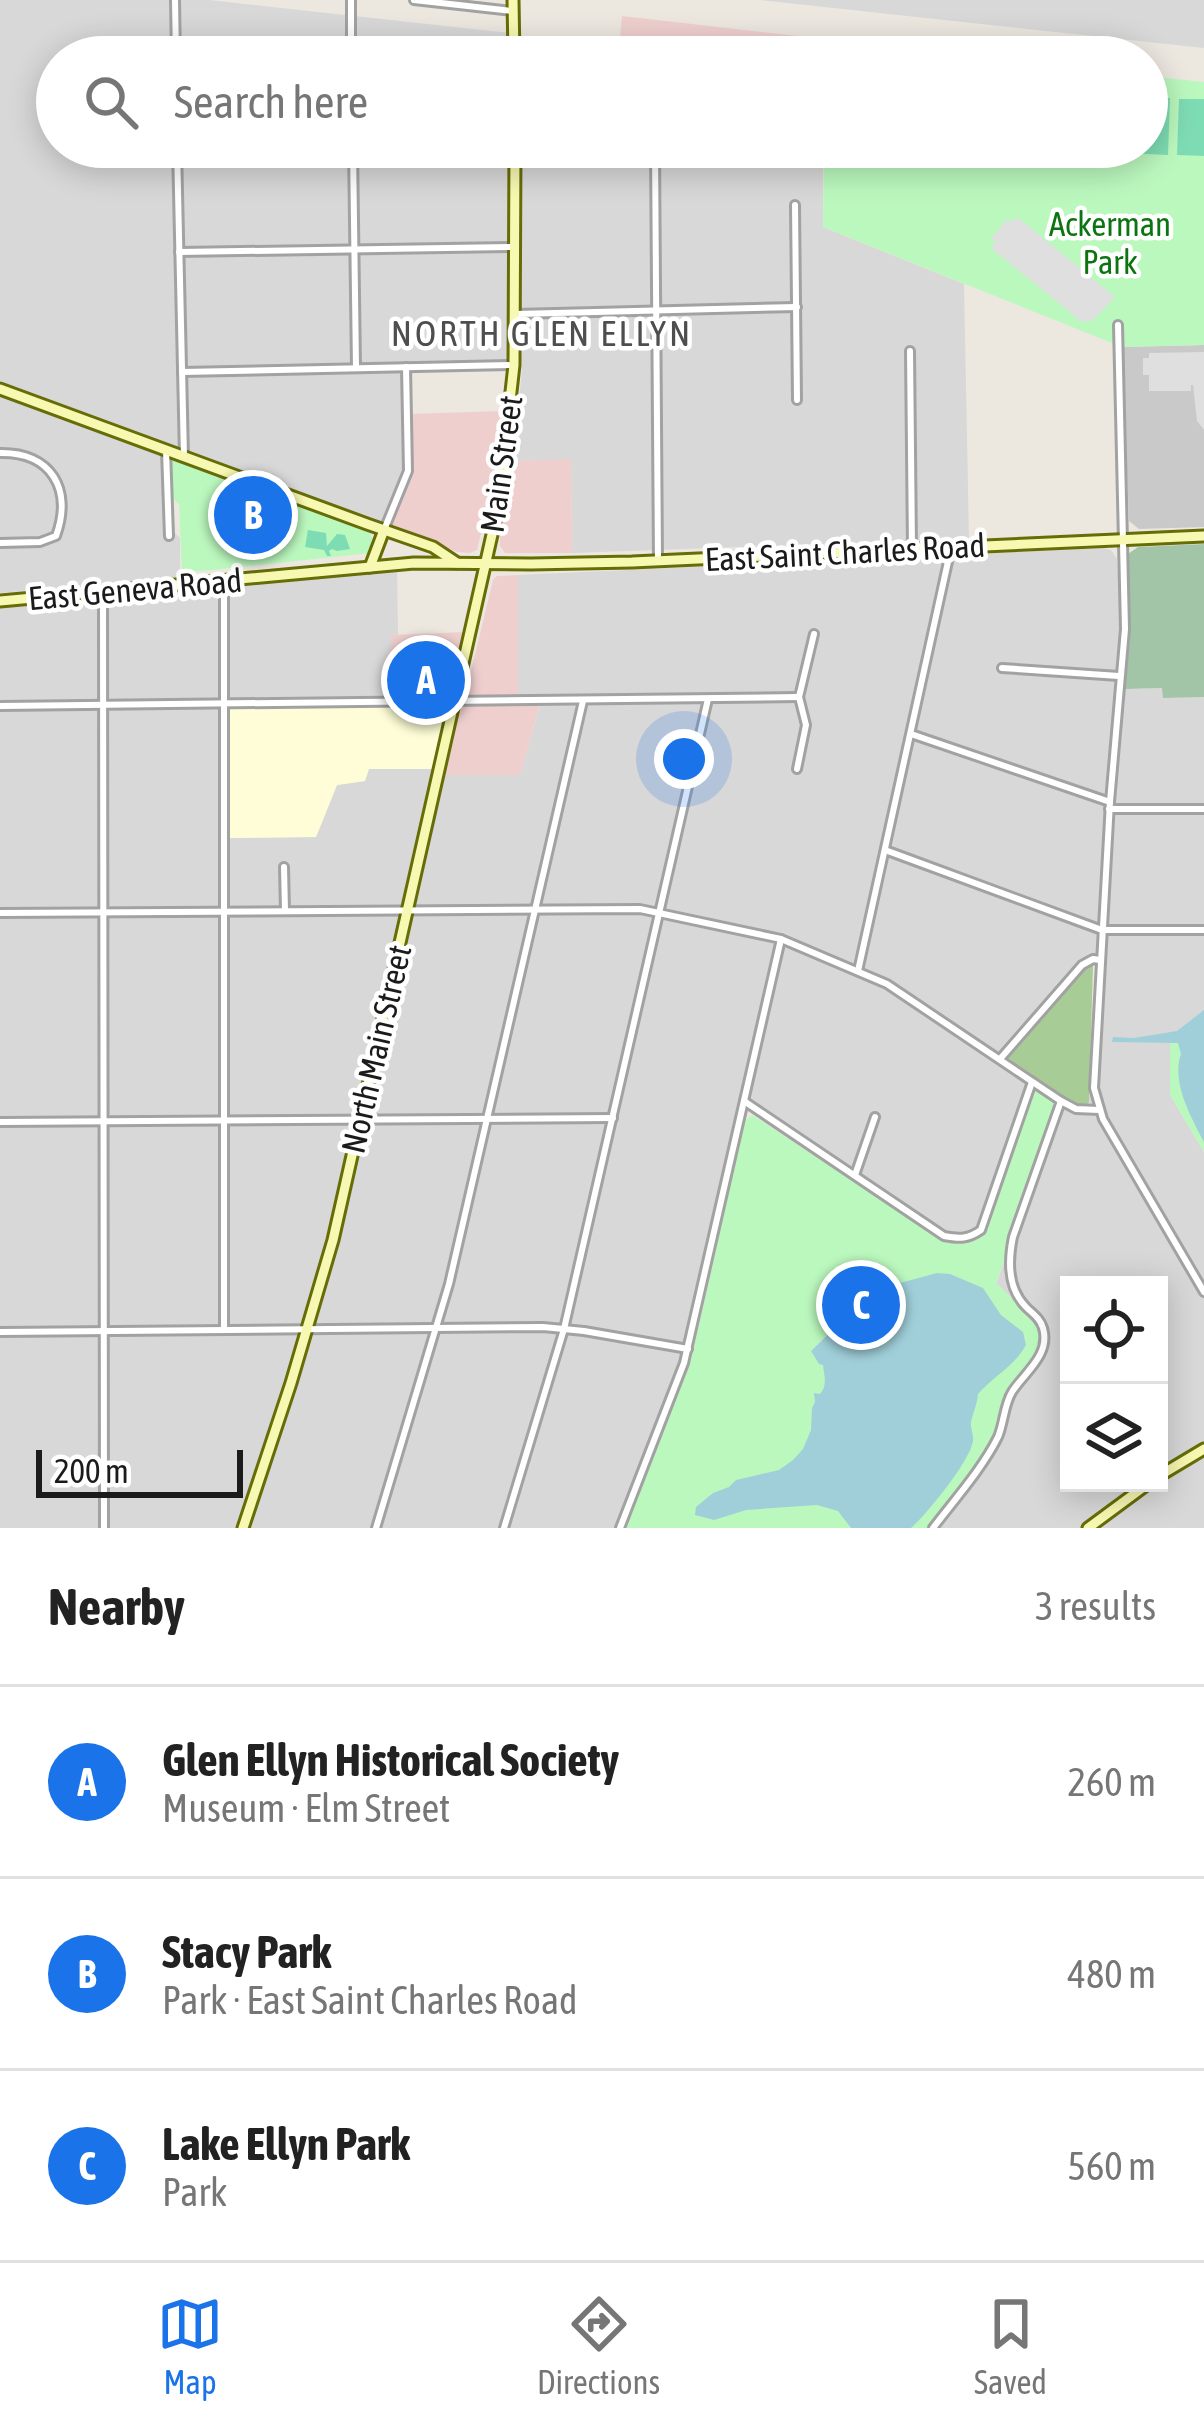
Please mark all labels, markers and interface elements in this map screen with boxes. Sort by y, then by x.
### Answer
search box [36,36,1168,168]
icon: search [78,69,144,135]
text: Search here [174,76,368,128]
park label: Ackerman Park [1049,205,1171,281]
district label: NORTH GLEN ELLYN [391,312,693,354]
street label: Main Street [473,393,529,535]
pin: B [214,470,292,560]
street label: East Saint Charles Road [704,526,986,578]
street label: East Geneva Road [27,561,243,617]
pin: A [387,635,465,725]
your location [654,729,714,789]
street label: North Main Street [334,941,418,1157]
pin: C [822,1260,900,1350]
map controls [1060,1276,1168,1492]
button: locate [1060,1276,1168,1384]
button: layers [1060,1384,1168,1492]
scale bar [36,1444,243,1497]
text: 200 m [54,1452,129,1490]
text: Nearby [48,1577,185,1636]
text: 3 results [1035,1584,1156,1628]
text: Glen Ellyn Historical Society [162,1734,619,1786]
text: A [77,1760,97,1804]
text: 260 m [1068,1760,1156,1804]
text: Museum · Elm Street [162,1786,450,1830]
text: Stacy Park [162,1926,331,1978]
text: B [78,1952,96,1996]
text: 480 m [1068,1952,1156,1996]
text: Park · East Saint Charles Road [162,1978,578,2022]
text: Lake Ellyn Park [162,2118,410,2170]
text: C [78,2144,96,2188]
text: 560 m [1068,2144,1156,2188]
text: Park [162,2170,227,2214]
tab: Map [157,2291,223,2401]
tab: Directions [537,2291,660,2401]
tab: Saved [974,2291,1047,2401]

